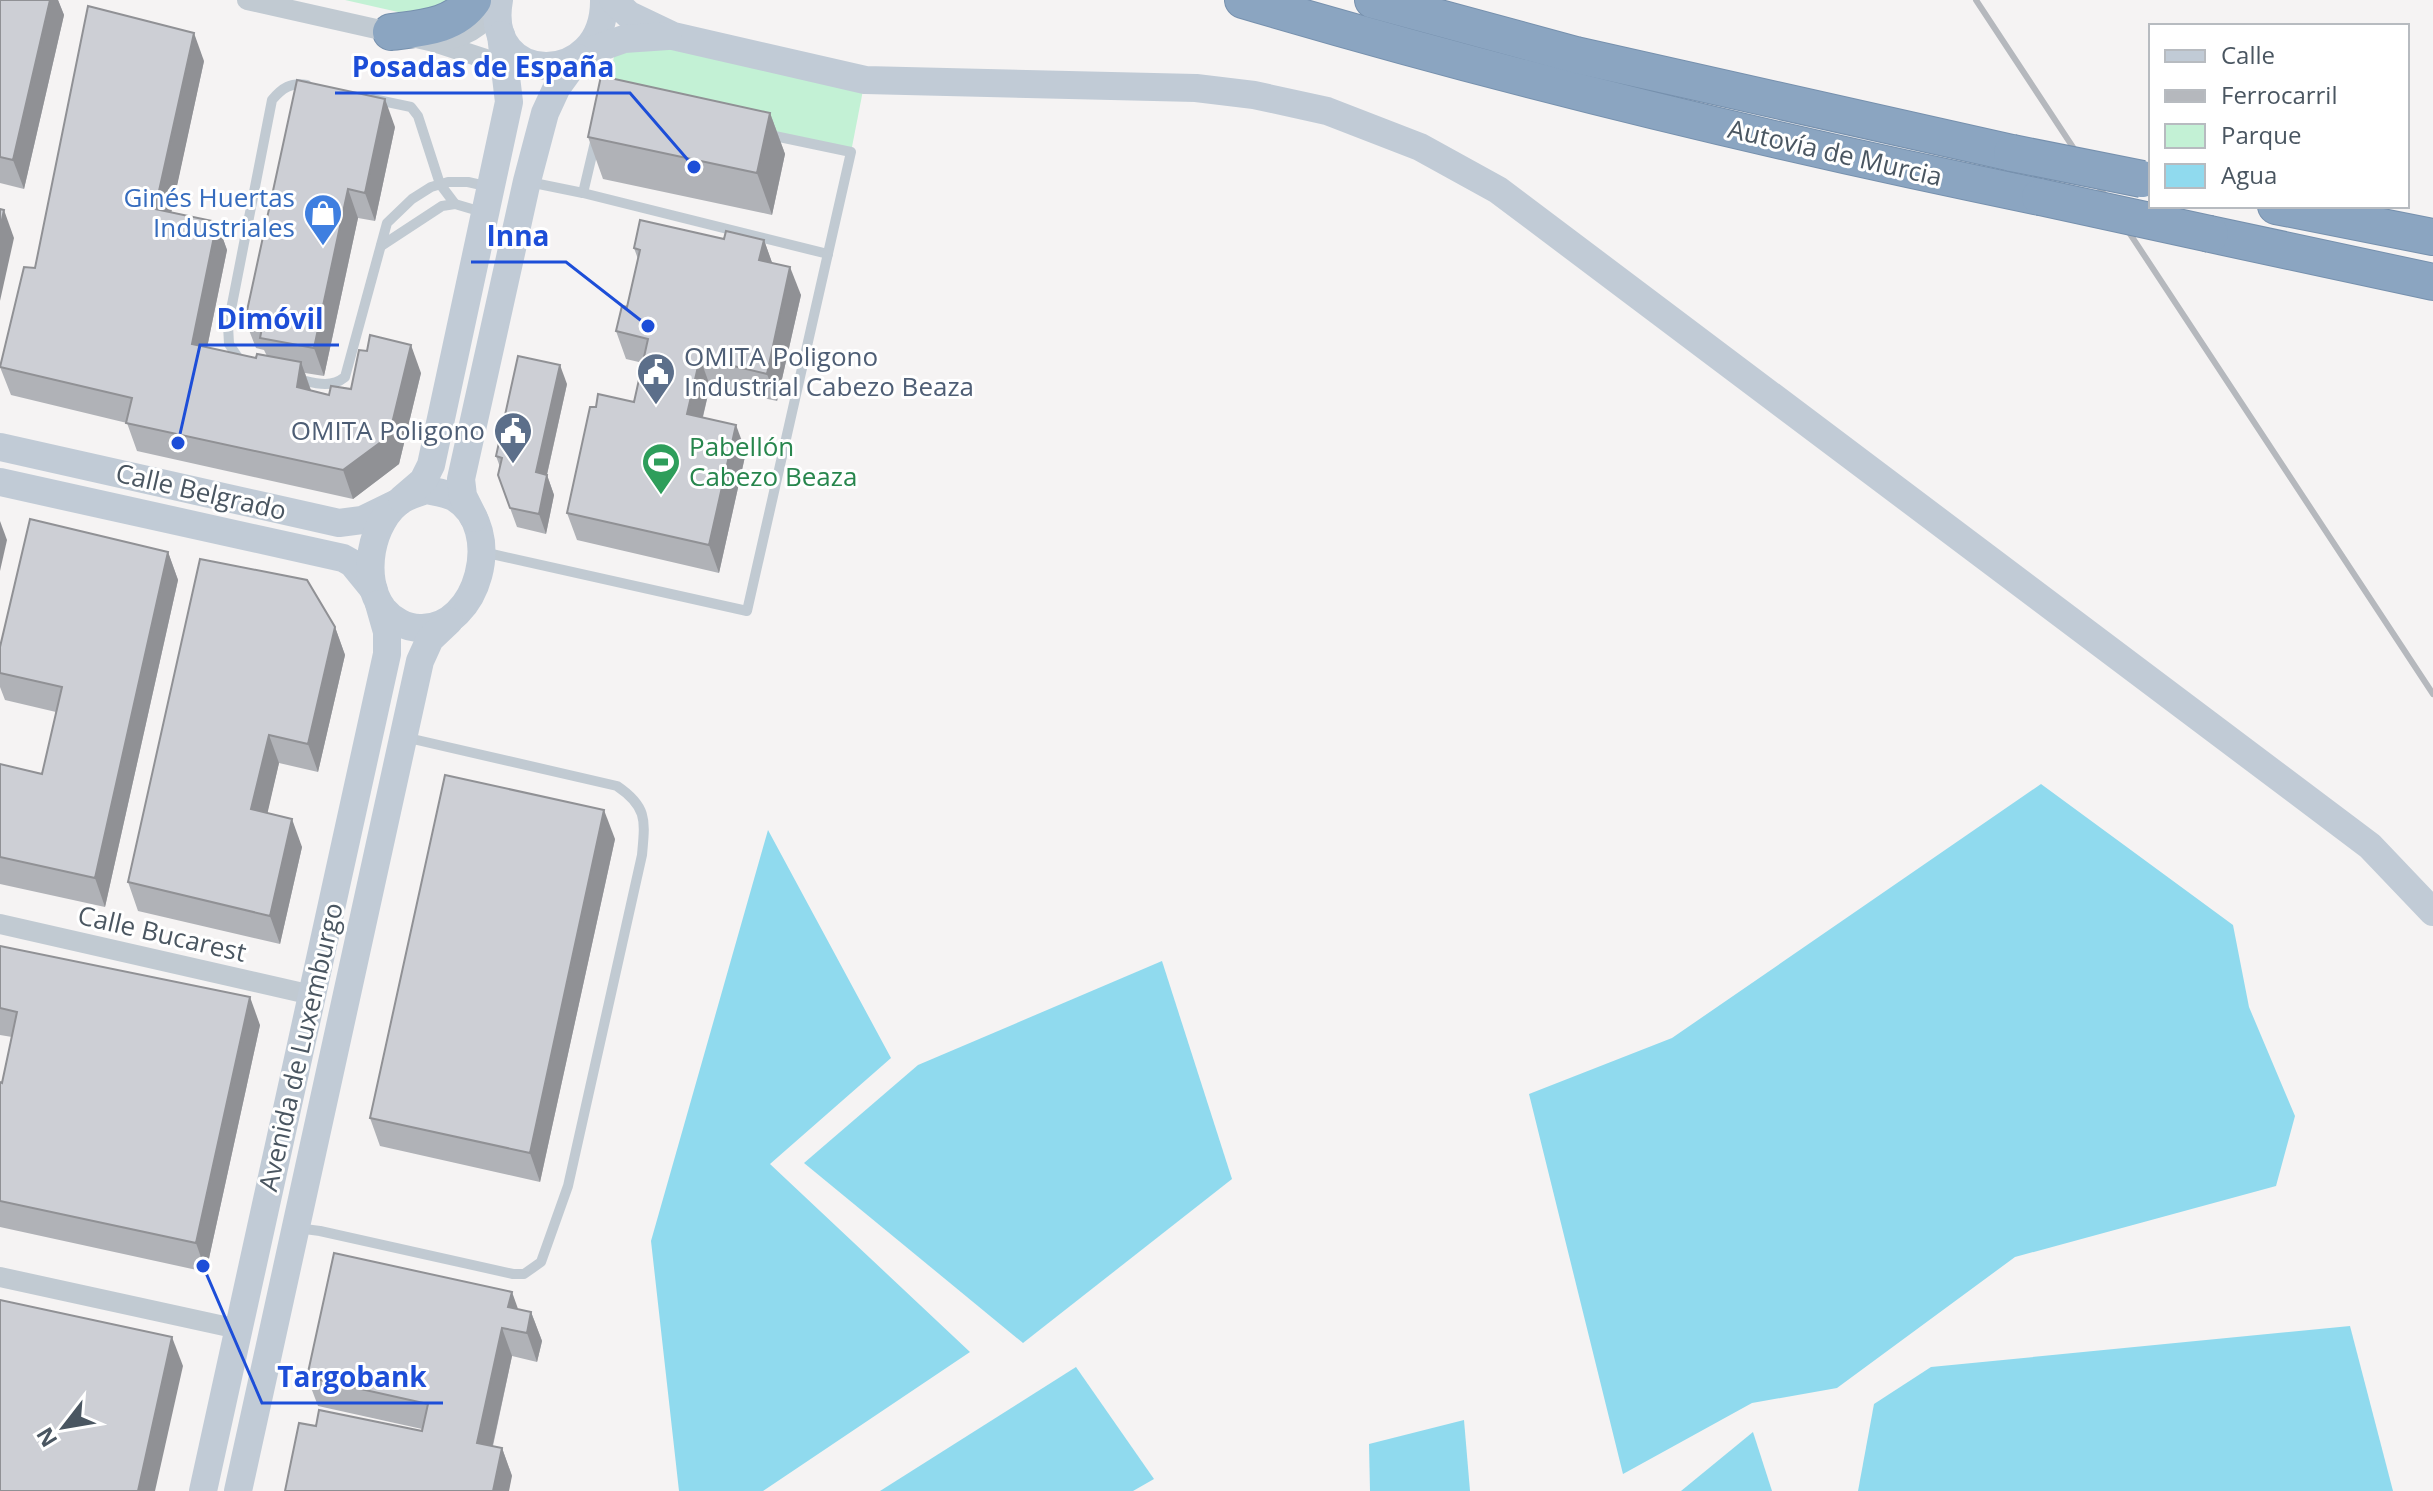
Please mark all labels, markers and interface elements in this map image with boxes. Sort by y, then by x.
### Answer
legend [2149,24,2409,208]
text: Calle [2221,38,2275,71]
callout: Posadas de España [335,41,630,93]
text: Posadas de España [352,47,614,85]
text: Ferrocarril [2221,78,2337,111]
street label: Autovía de Murcia [1725,110,1946,194]
text: Parque [2221,118,2301,151]
text: Agua [2221,158,2277,191]
place label: Ginés Huertas Industriales [123,179,295,245]
shop icon: Ginés Huertas Industriales [302,192,344,247]
callout: Inna [471,210,566,262]
text: Inna [487,216,550,254]
callout: Dimóvil [200,293,339,345]
text: Dimóvil [216,299,324,337]
place label: OMITA Poligono Industrial Cabezo Beaza [684,338,974,404]
public building icon: OMITA Poligono Industrial Cabezo Beaza [635,351,677,406]
public building icon: OMITA Poligono [492,410,534,465]
place label: OMITA Poligono [291,412,485,448]
place label: Pabellón Cabezo Beaza [689,428,857,494]
sports icon: Pabellón Cabezo Beaza [640,441,682,496]
street label: Calle Belgrado [112,454,290,528]
street label: Calle Bucarest [74,896,250,970]
street label: Avenida de Luxemburgo [249,899,351,1195]
callout: Targobank [262,1351,443,1403]
text: Targobank [277,1357,427,1395]
north arrow [24,1387,104,1467]
text: N [29,1422,63,1453]

